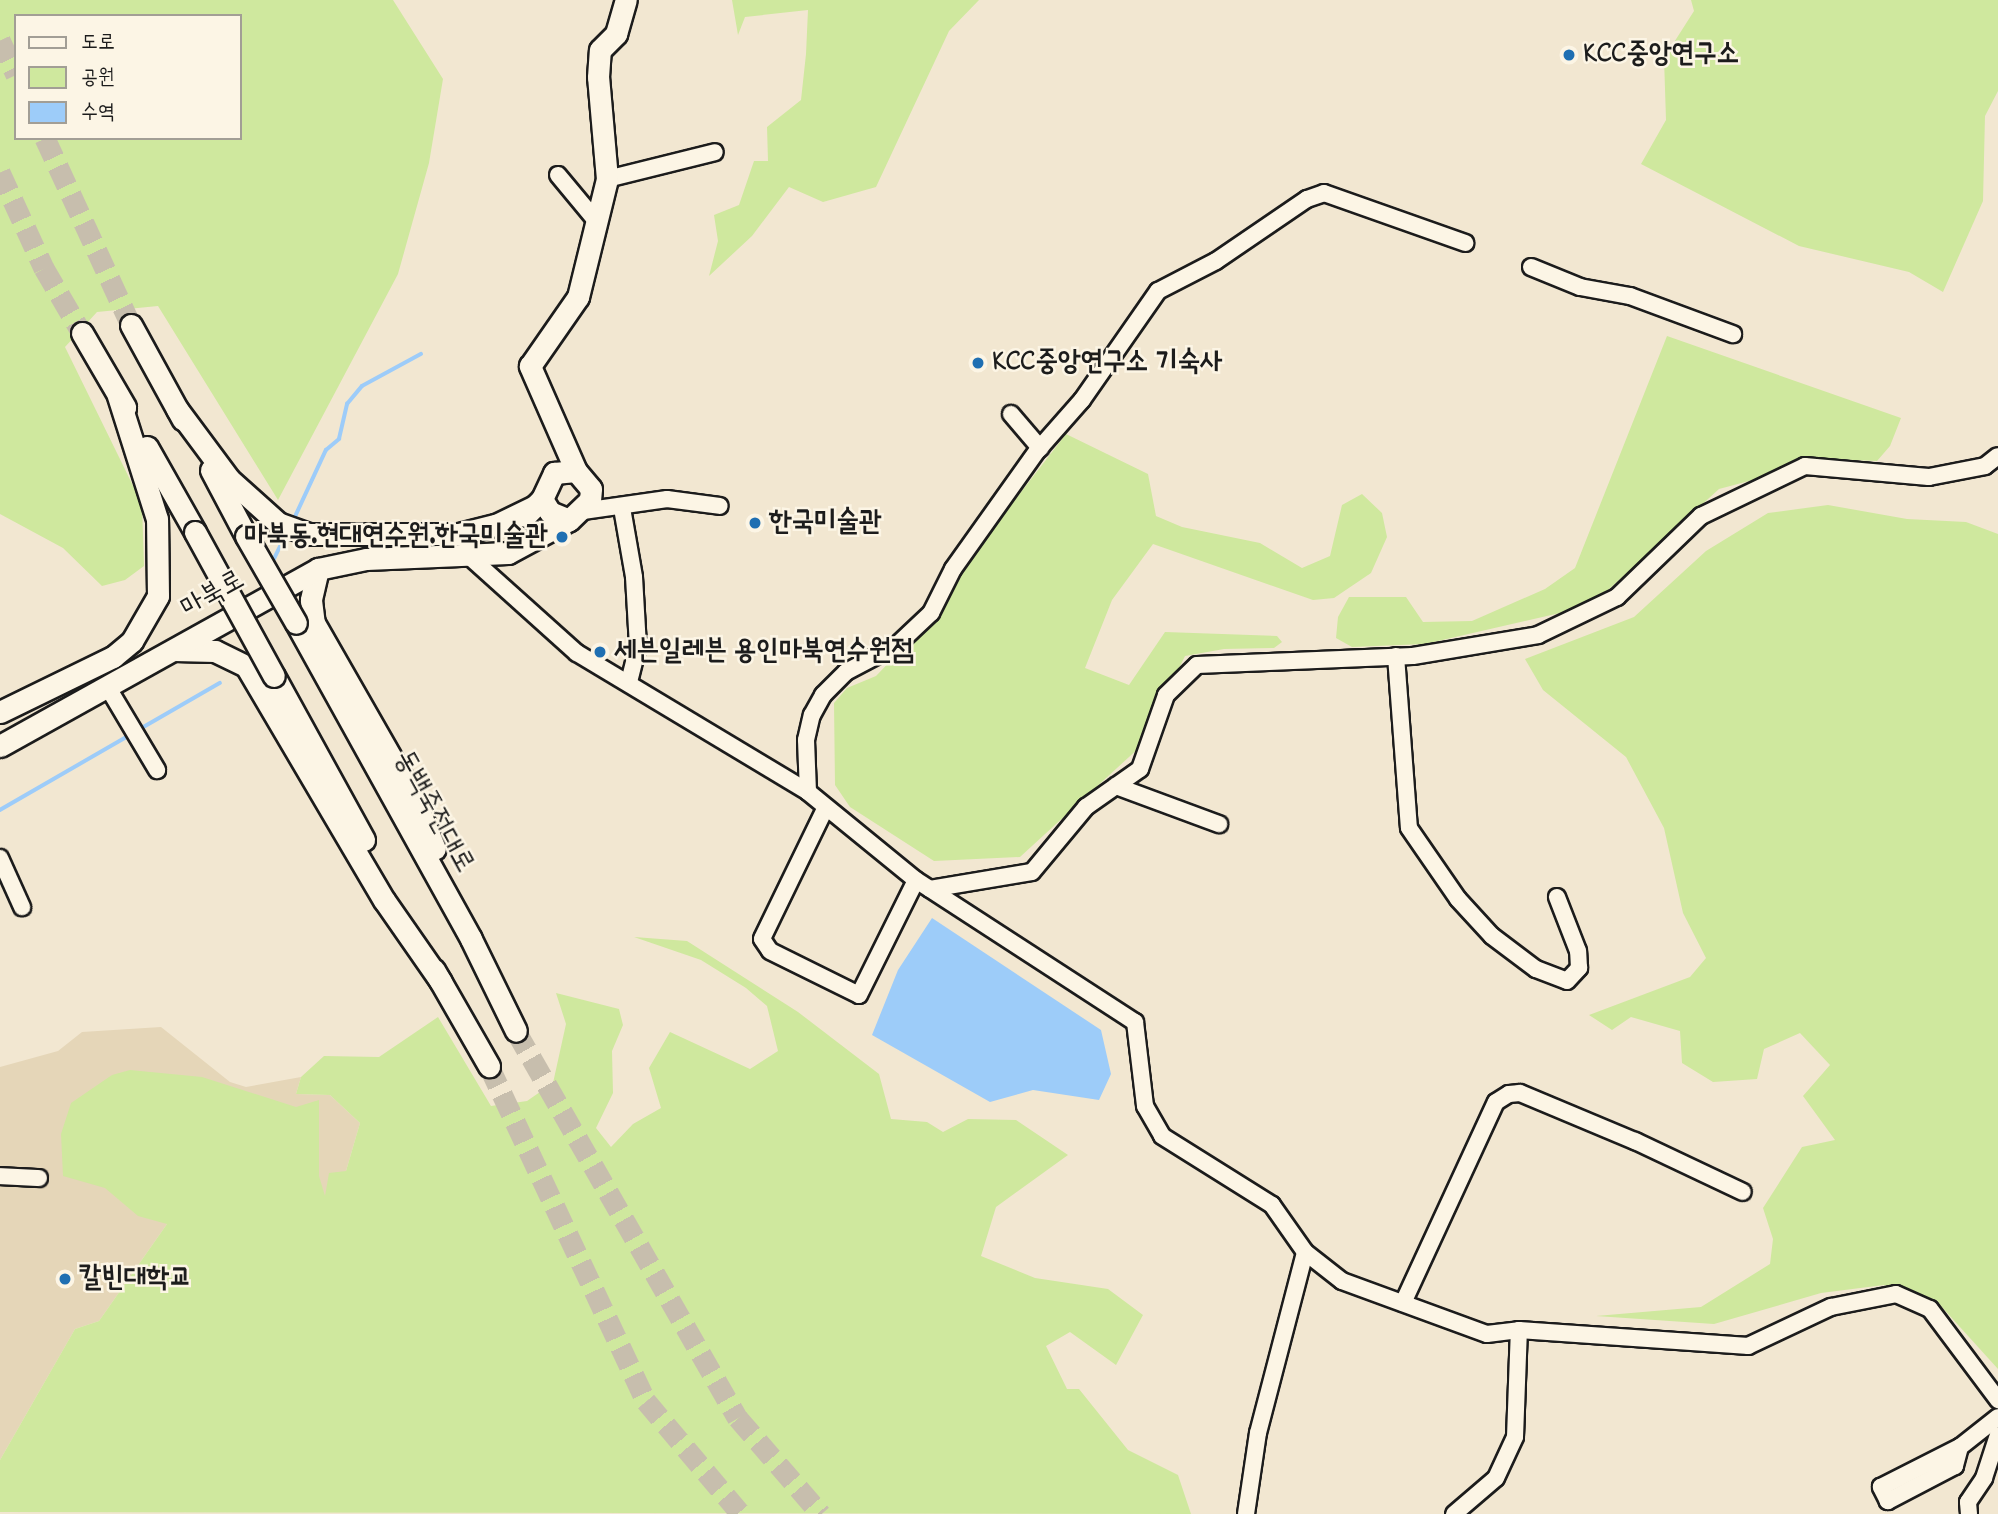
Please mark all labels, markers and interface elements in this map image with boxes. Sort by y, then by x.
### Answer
legend [14,14,242,140]
text: 도로 [81,28,115,58]
place label: KCC중앙연구소 [1583,38,1739,72]
marker: KCC중앙연구소 [1561,47,1577,63]
text: 공원 [81,63,115,93]
text: 수역 [81,98,115,128]
place label: KCC중앙연구소 기숙사 [992,346,1223,380]
marker: KCC중앙연구소 기숙사 [970,355,986,371]
place label: 한국미술관 [769,506,882,540]
marker: 한국미술관 [747,515,763,531]
place label: 마북동.현대연수원.한국미술관 [244,520,548,554]
marker: 마북동.현대연수원.한국미술관 [554,529,570,545]
street label: 마북로 [175,564,251,626]
place label: 세븐일레븐 용인마북연수원점 [614,635,914,669]
marker: 세븐일레븐 용인마북연수원점 [592,644,608,660]
street label: 동백죽전대로 [386,745,480,879]
place label: 칼빈대학교 [79,1262,192,1296]
marker: 칼빈대학교 [57,1271,73,1287]

